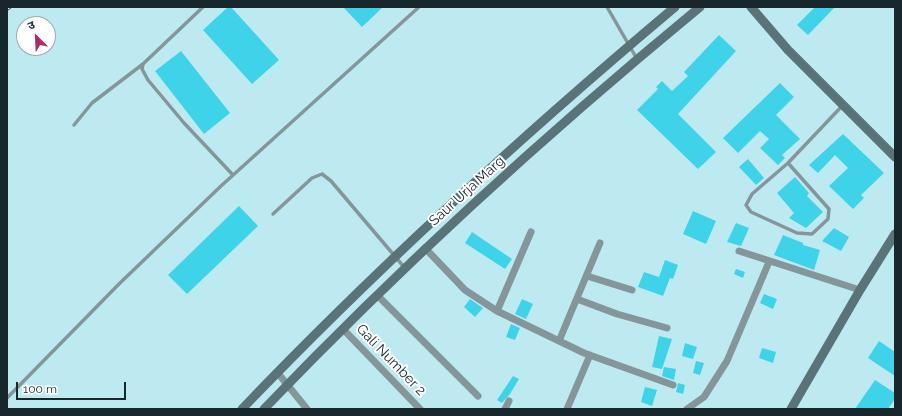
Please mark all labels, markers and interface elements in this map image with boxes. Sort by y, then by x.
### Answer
north arrow [16,16,56,56]
text: उ [26,18,37,33]
street label: Saur Urja Marg [426,153,508,229]
street label: Gali Number 2 [353,321,429,399]
scale bar [18,374,128,400]
text: 100 m [23,382,57,396]

